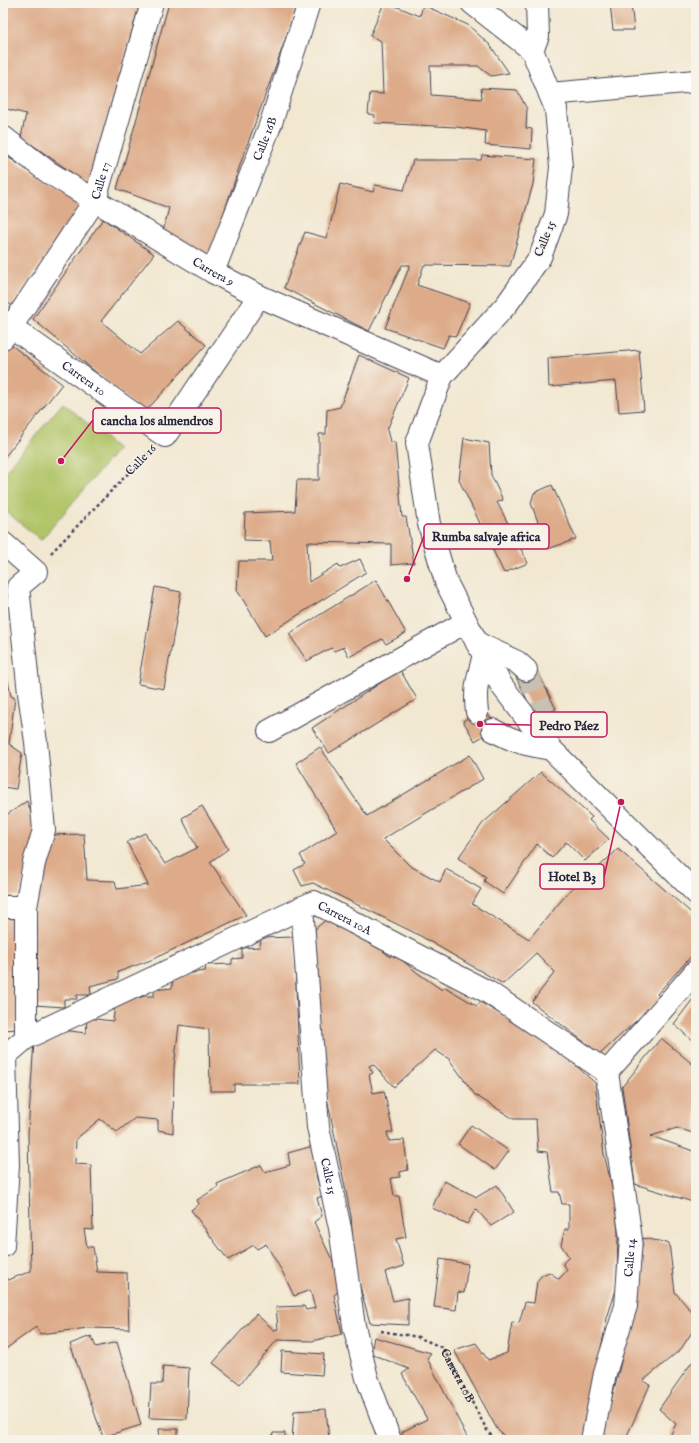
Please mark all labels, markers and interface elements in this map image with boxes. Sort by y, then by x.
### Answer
street label: Calle 16B [250,115,280,163]
street label: Calle 17 [88,160,113,201]
street label: Calle 15 [531,218,559,259]
street label: Carrera 9 [190,254,237,289]
street label: Carrera 10 [59,358,109,399]
callout: cancha los almendros [93,408,221,433]
text: cancha los almendros [101,413,214,430]
street label: Calle 16 [122,440,160,479]
callout: Rumba salvaje africa [424,524,549,549]
text: Rumba salvaje africa [432,529,541,546]
callout: Pedro Páez [531,712,607,737]
text: Pedro Páez [539,718,599,735]
callout: Hotel B3 [540,864,604,889]
text: Hotel B3 [548,869,596,886]
street label: Carrera 10A [315,898,375,938]
street label: Calle 15 [317,1156,340,1197]
street label: Calle 14 [621,1238,639,1278]
street label: Carrera 10B [437,1346,478,1405]

